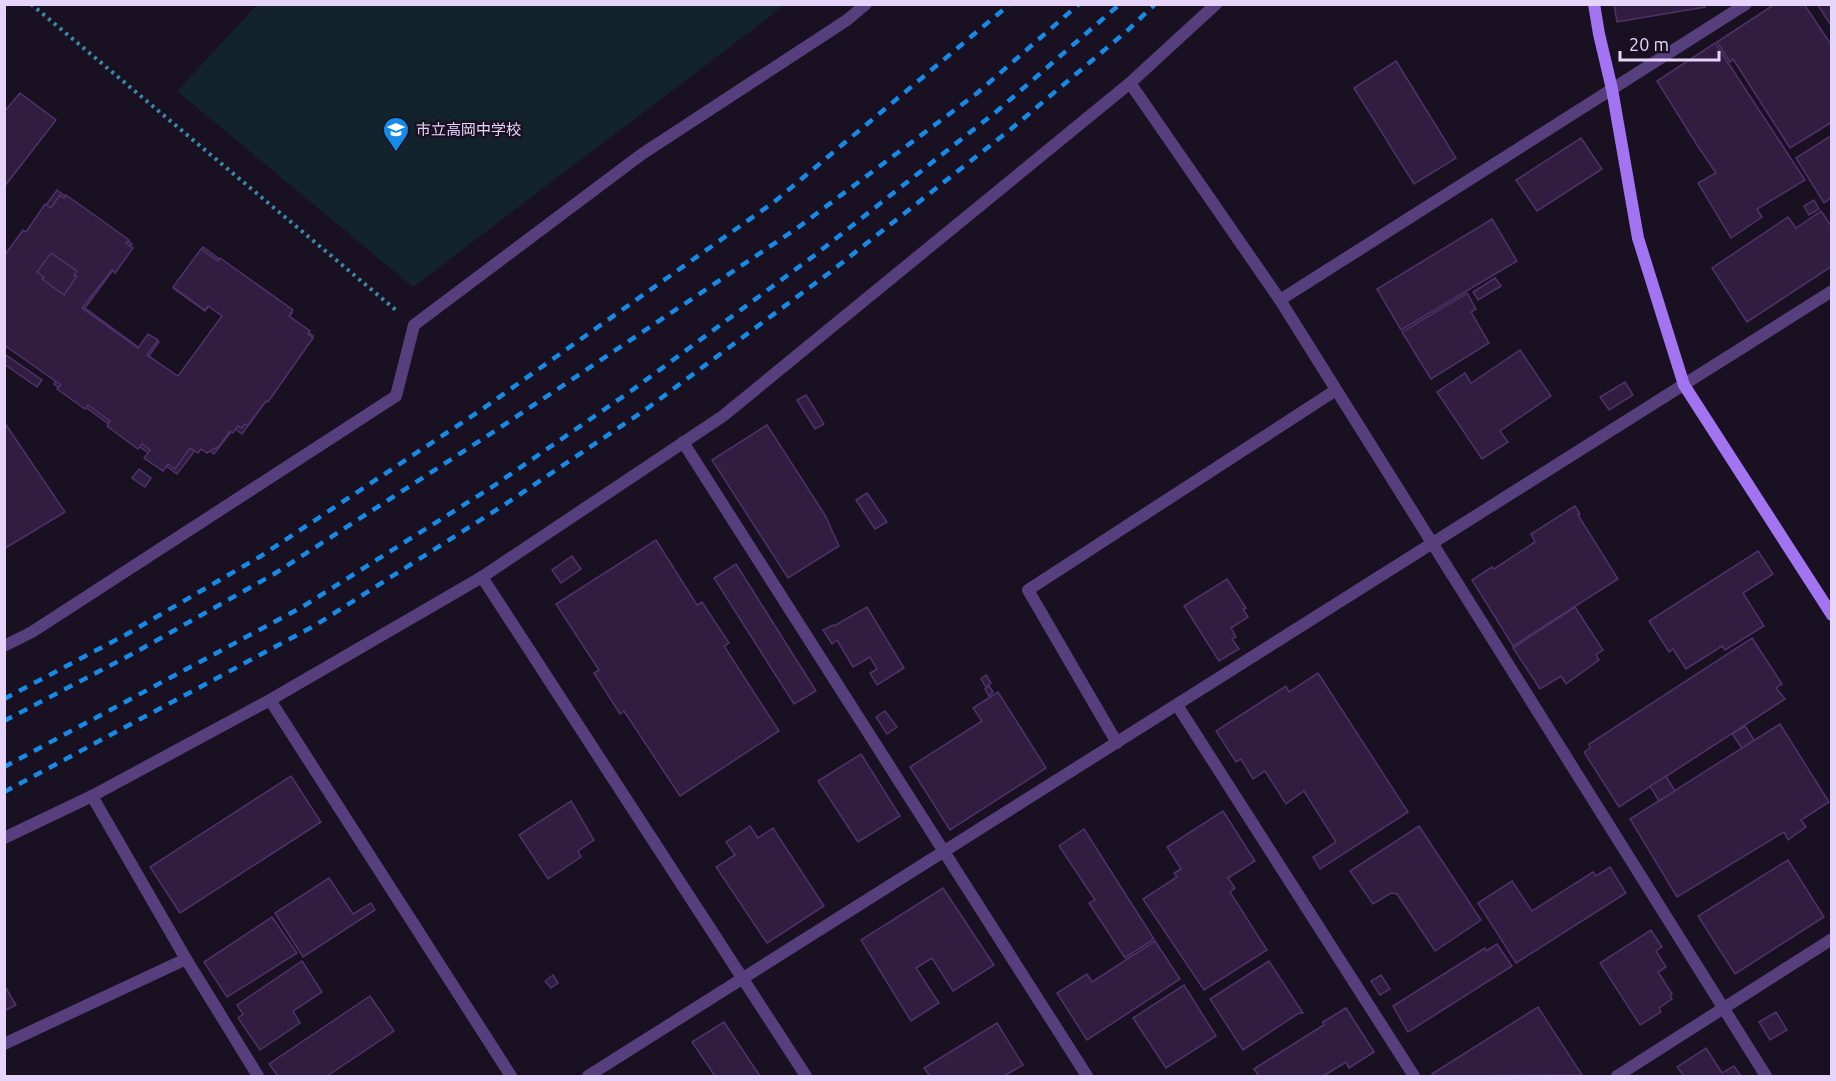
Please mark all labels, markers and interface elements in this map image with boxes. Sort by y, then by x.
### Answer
scale bar [1620,24,1719,62]
text: 20 m [1629,34,1669,54]
school or university icon: 市立高岡中学校 [381,115,411,153]
place label: 市立高岡中学校 [416,121,521,138]

